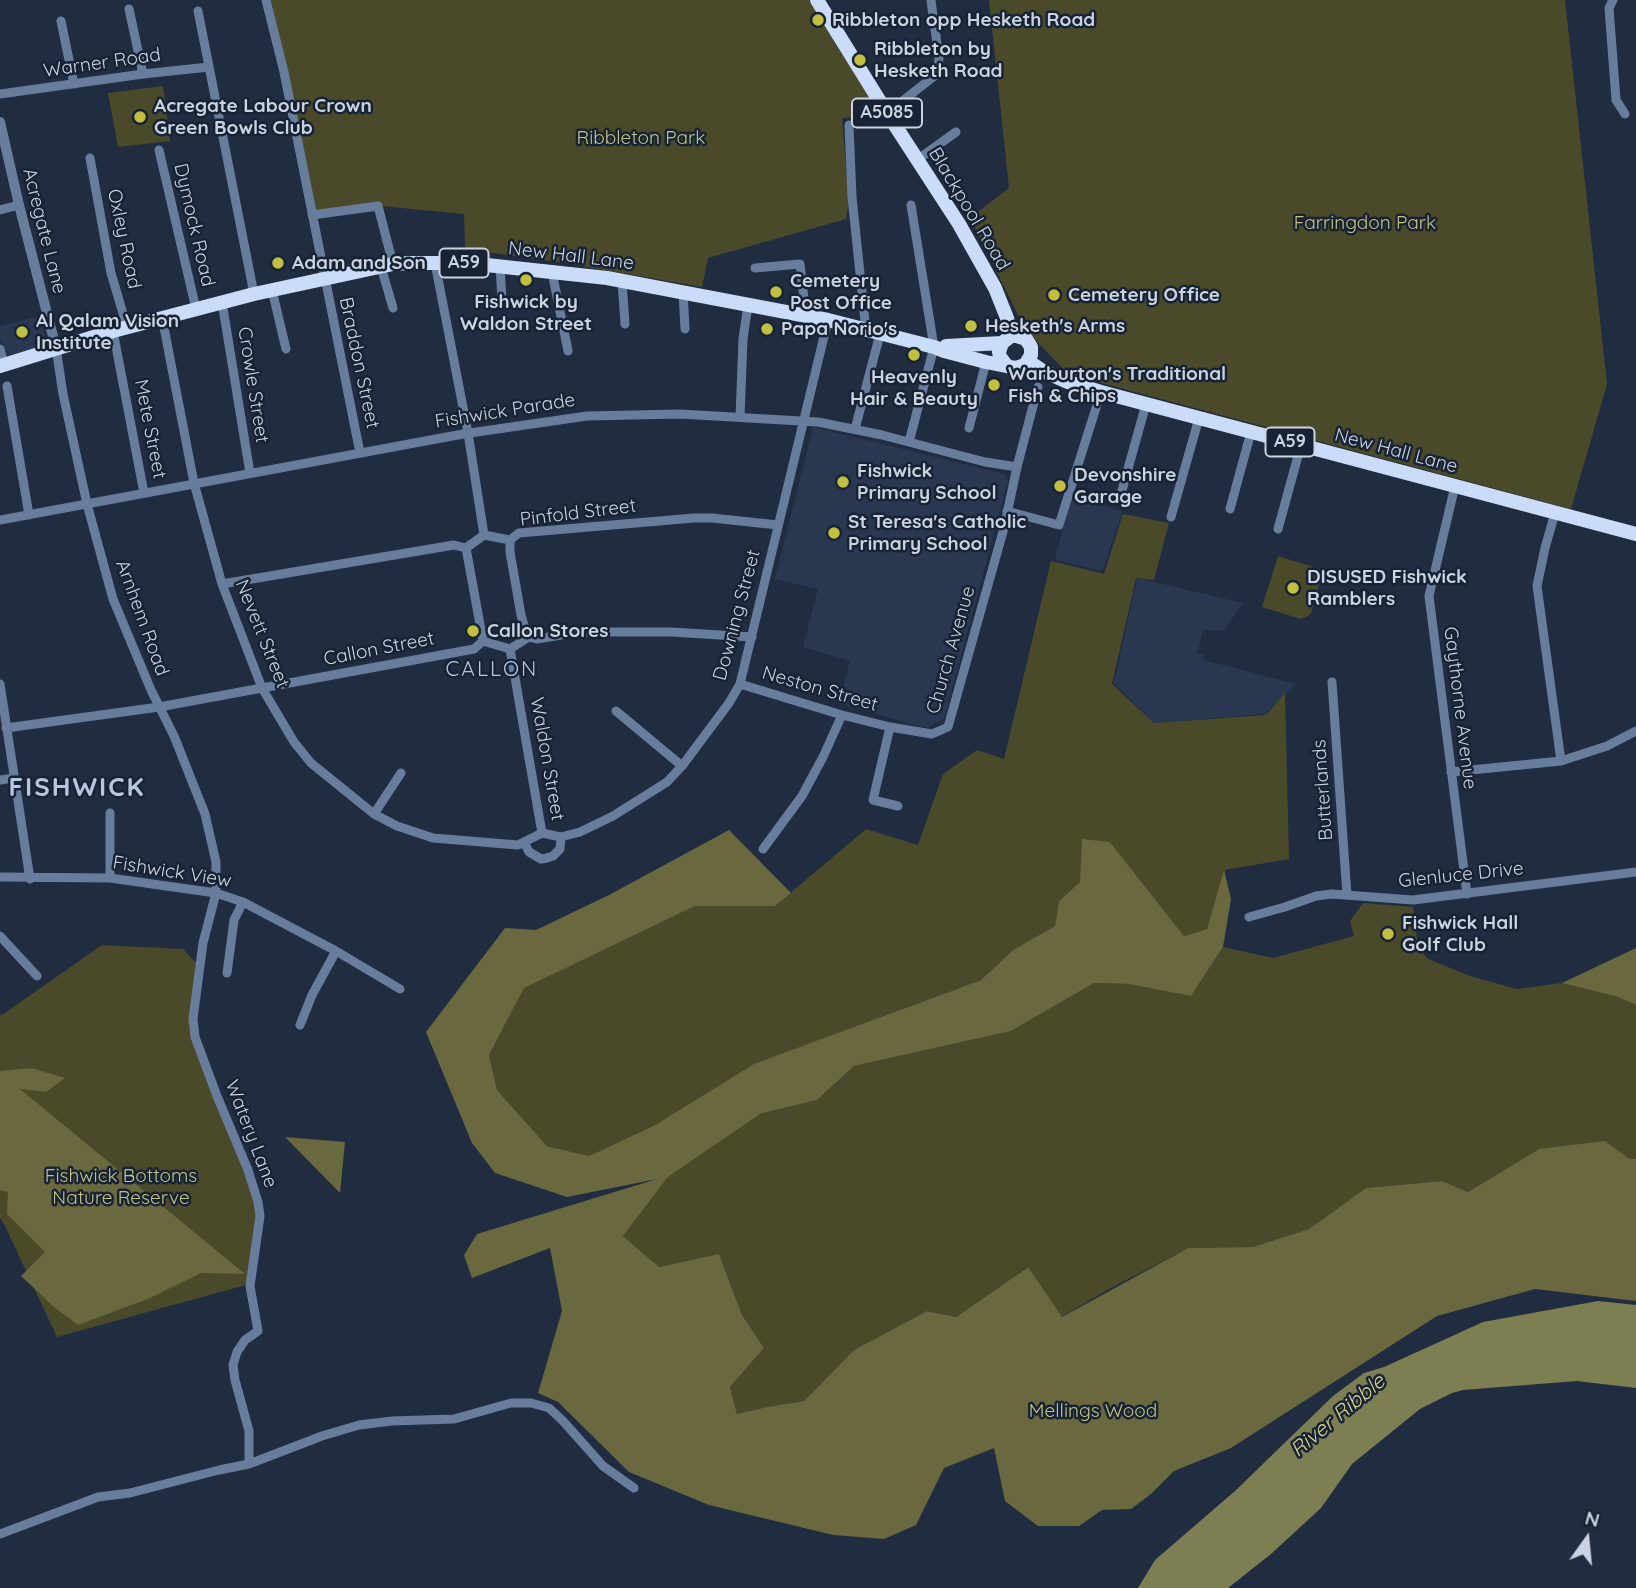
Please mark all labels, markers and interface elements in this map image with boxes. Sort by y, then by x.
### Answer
place label: Ribbleton opp Hesketh Road [832,9,1095,31]
marker: Ribbleton opp Hesketh Road [810,12,826,28]
place label: Ribbleton by Hesketh Road [874,38,1003,82]
street label: Warner Road [42,43,162,83]
marker: Ribbleton by Hesketh Road [852,52,868,68]
place label: Acregate Labour Crown Green Bowls Club [154,95,372,139]
road number: A5085 [852,98,922,128]
marker: Acregate Labour Crown Green Bowls Club [132,109,148,125]
park label: Ribbleton Park [577,127,705,149]
street label: Blackpool Road [923,143,1015,275]
street label: Dymock Road [169,161,219,289]
street label: Acregate Lane [17,166,71,296]
street label: Oxley Road [102,187,146,291]
park label: Farringdon Park [1294,212,1436,234]
street label: New Hall Lane [507,237,635,275]
road number: A59 [440,248,489,278]
place label: Adam and Son [292,252,426,274]
marker: Adam and Son [270,255,286,271]
place label: Cemetery Post Office [790,270,892,314]
marker: Fishwick by Waldon Street [518,272,534,288]
marker: Cemetery Post Office [768,284,784,300]
place label: Cemetery Office [1068,284,1220,306]
marker: Cemetery Office [1046,287,1062,303]
place label: Fishwick by Waldon Street [460,291,592,335]
street label: Braddon Street [334,295,384,431]
place label: Al Qalam Vision Institute [36,310,179,354]
place label: Hesketh's Arms [985,315,1125,337]
place label: Papa Norio's [781,318,897,340]
marker: Hesketh's Arms [963,318,979,334]
marker: Papa Norio's [759,321,775,337]
marker: Al Qalam Vision Institute [14,324,30,340]
street label: Crowle Street [233,325,273,445]
marker: Heavenly Hair & Beauty [906,347,922,363]
place label: Warburton's Traditional Fish & Chips [1008,363,1226,407]
place label: Heavenly Hair & Beauty [850,366,978,410]
street label: Mete Street [129,377,171,481]
marker: Warburton's Traditional Fish & Chips [986,377,1002,393]
street label: Fishwick Parade [433,389,577,433]
street label: New Hall Lane [1332,424,1460,478]
road number: A59 [1266,428,1314,457]
place label: Fishwick Primary School [857,460,997,504]
place label: Devonshire Garage [1074,464,1176,508]
marker: Fishwick Primary School [835,474,851,490]
marker: Devonshire Garage [1052,478,1068,494]
street label: Pinfold Street [519,495,637,531]
place label: St Teresa's Catholic Primary School [848,511,1026,555]
marker: St Teresa's Catholic Primary School [826,525,842,541]
street label: Downing Street [709,547,765,683]
street label: Arnhem Road [110,557,174,679]
place label: DISUSED Fishwick Ramblers [1307,566,1467,610]
street label: Nevett Street [230,576,294,692]
marker: DISUSED Fishwick Ramblers [1285,580,1301,596]
street label: Church Avenue [922,584,980,716]
place label: Callon Stores [487,620,608,642]
marker: Callon Stores [465,623,481,639]
street label: Gaythorne Avenue [1439,625,1481,791]
street label: Callon Street [322,627,436,671]
district label: CALLON [446,657,538,683]
street label: Neston Street [759,662,881,716]
street label: Waldon Street [525,695,569,823]
street label: Butterlands [1308,739,1338,841]
district label: FISHWICK [10,772,144,804]
street label: Fishwick View [111,851,233,893]
street label: Glenluce Drive [1397,857,1525,893]
place label: Fishwick Hall Golf Club [1402,912,1518,956]
marker: Fishwick Hall Golf Club [1380,926,1396,942]
street label: Watery Lane [220,1077,282,1191]
park label: Fishwick Bottoms Nature Reserve [45,1165,197,1209]
water label: River Ribble [1286,1369,1390,1463]
park label: Mellings Wood [1029,1400,1157,1422]
north arrow [1552,1504,1622,1574]
text: N [1583,1505,1602,1532]

